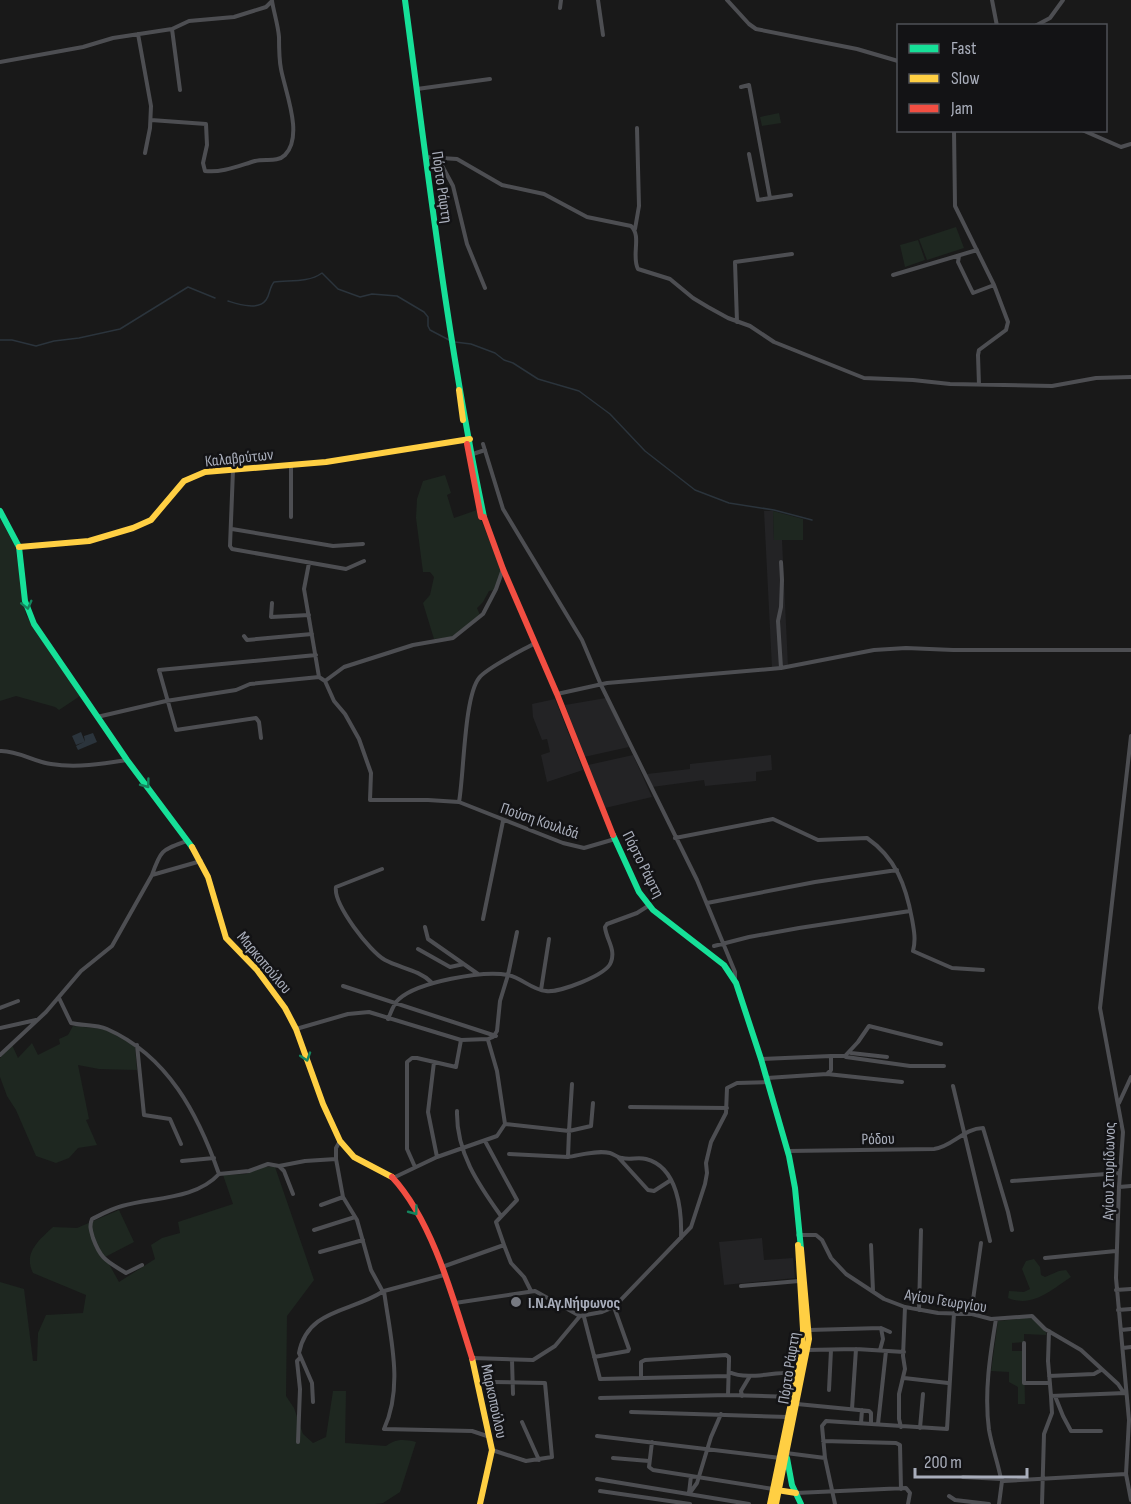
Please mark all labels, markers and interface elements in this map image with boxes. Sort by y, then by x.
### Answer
legend [897,24,1107,132]
text: Fast [951,38,977,59]
text: Slow [951,68,980,89]
text: Jam [950,98,973,119]
street label: Πόρτο Ράφτη [427,150,456,224]
street label: Καλαβρύτων [204,445,274,472]
one-way arrow [20,600,33,610]
one-way arrow [138,778,149,789]
street label: Πούση Κουλιδά [498,799,582,844]
street label: Πόρτο Ράφτη [618,828,668,901]
street label: Μαρκοπούλου [232,928,295,998]
one-way arrow [299,1051,311,1062]
street label: Αγίου Σπυρίδωνος [1099,1122,1120,1221]
street label: Ρόδου [861,1130,895,1149]
one-way arrow [407,1204,418,1215]
street label: Αγίου Γεωργίου [902,1285,988,1317]
place label: Ι.Ν.Αγ.Νήφωνος [528,1294,621,1313]
marker: Ι.Ν.Αγ.Νήφωνος [509,1295,523,1309]
street label: Πόρτο Ράφτη [774,1331,805,1406]
street label: Μαρκοπούλου [476,1363,511,1440]
scale bar [915,1441,1028,1479]
text: 200 m [924,1452,962,1473]

